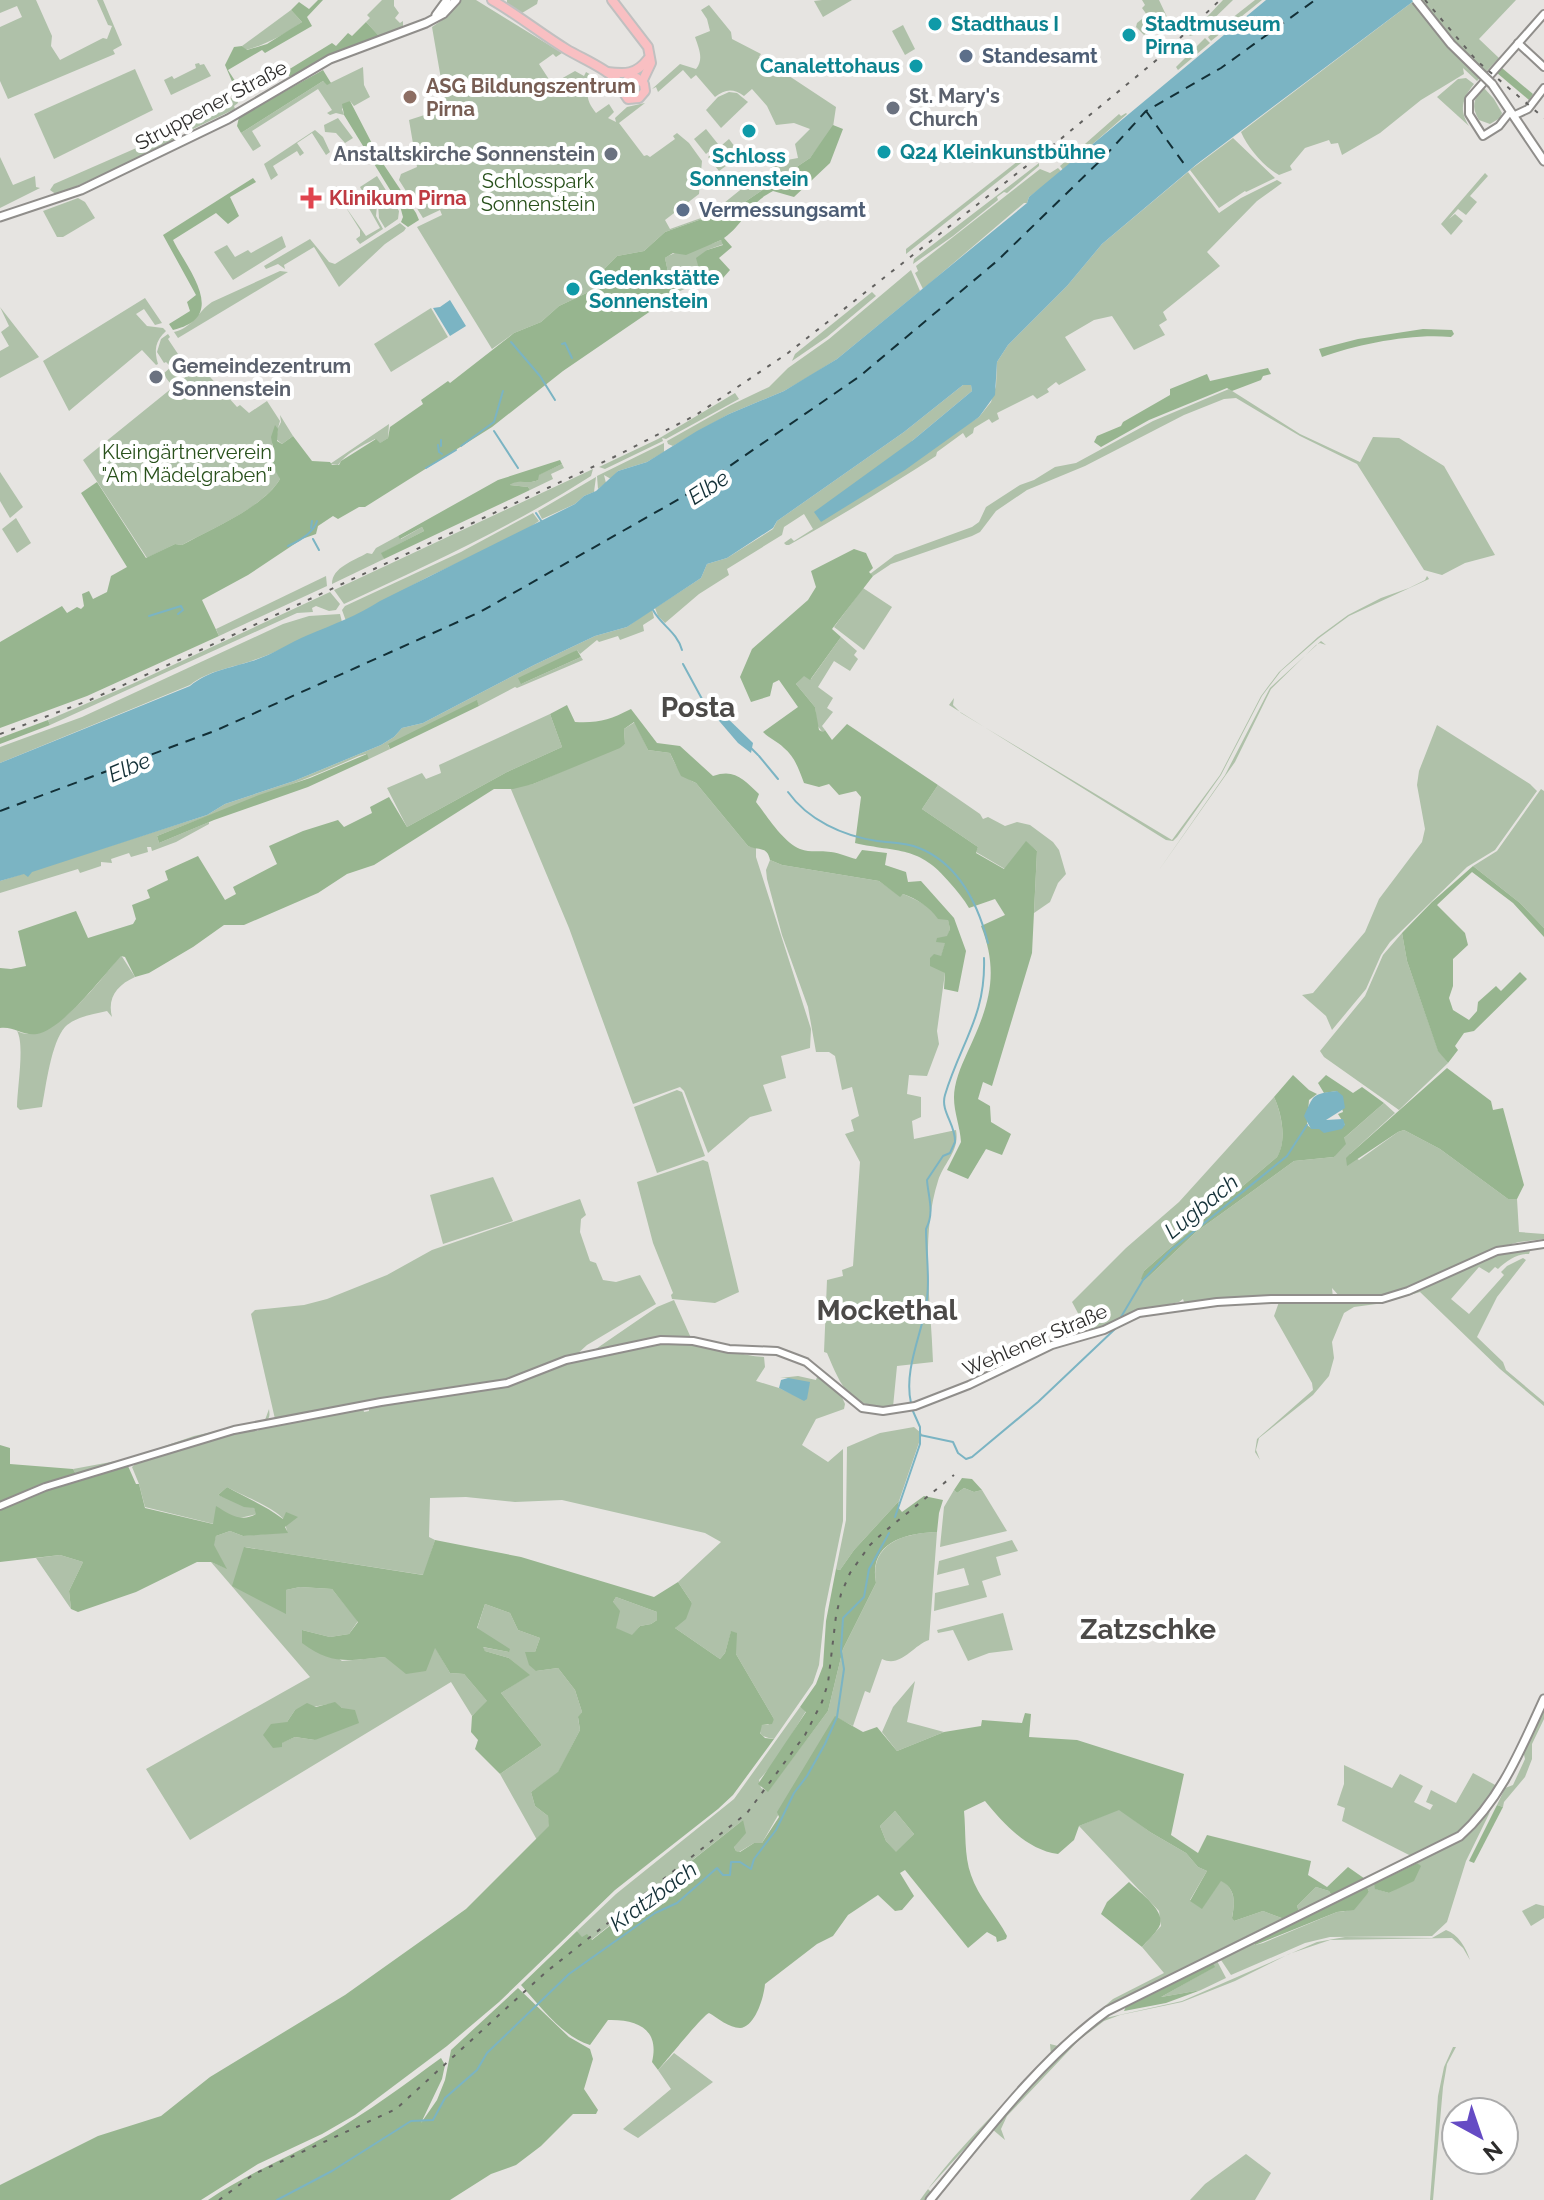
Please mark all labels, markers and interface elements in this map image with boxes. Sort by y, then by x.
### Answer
place label: Stadthaus I [951,12,1059,36]
place label: Stadtmuseum Pirna [1145,12,1281,59]
marker: Stadthaus I [926,15,944,33]
marker: Stadtmuseum Pirna [1120,26,1138,44]
place label: Standesamt [982,44,1098,68]
marker: Standesamt [957,47,975,65]
place label: Canalettohaus [760,54,900,78]
street label: Struppener Straße [131,55,291,155]
marker: Canalettohaus [907,57,925,75]
place label: ASG Bildungszentrum Pirna [426,74,636,121]
place label: St. Mary's Church [909,84,1000,131]
marker: ASG Bildungszentrum Pirna [401,88,419,106]
marker: St. Mary's Church [884,99,902,117]
marker: Schloss Sonnenstein [740,122,758,140]
place label: Q24 Kleinkunstbühne [900,140,1106,164]
place label: Anstaltskirche Sonnenstein [334,142,595,166]
marker: Q24 Kleinkunstbühne [875,143,893,161]
place label: Schloss Sonnenstein [689,144,809,191]
marker: Anstaltskirche Sonnenstein [602,145,620,163]
park label: Schlosspark Sonnenstein [481,169,595,216]
place label: Klinikum Pirna [329,186,467,210]
marker: Klinikum Pirna [300,187,322,209]
place label: Vermessungsamt [699,198,866,222]
marker: Vermessungsamt [674,201,692,219]
place label: Gedenkstätte Sonnenstein [589,266,720,313]
marker: Gedenkstätte Sonnenstein [564,280,582,298]
place label: Gemeindezentrum Sonnenstein [172,354,351,401]
marker: Gemeindezentrum Sonnenstein [147,368,165,386]
park label: Kleingärtnerverein "Am Mädelgraben" [101,440,273,487]
water label: Elbe [683,464,733,510]
district label: Posta [661,691,735,724]
water label: Elbe [104,746,154,787]
water label: Lugbach [1159,1168,1243,1244]
district label: Mockethal [817,1294,958,1327]
street label: Wehlener Straße [959,1299,1111,1381]
district label: Zatzschke [1080,1613,1216,1646]
water label: Kratzbach [604,1856,702,1936]
north arrow [1440,2096,1520,2176]
text: N [1478,2136,1508,2167]

